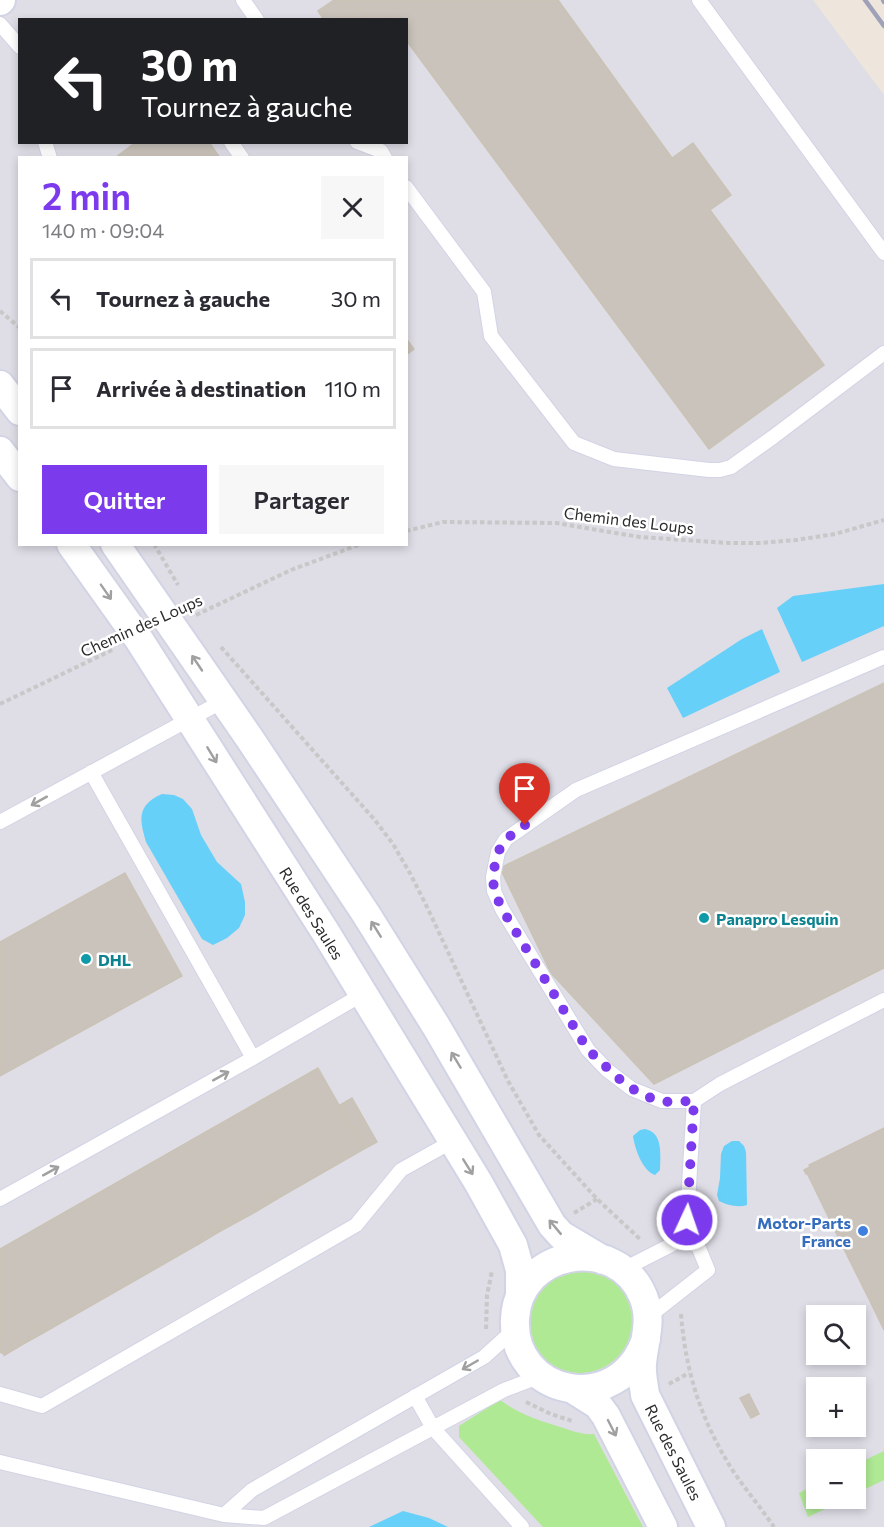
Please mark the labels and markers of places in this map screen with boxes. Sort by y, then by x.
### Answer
pin [499,763,550,825]
place label: Panapro Lesquin [716,909,838,928]
marker: Panapro Lesquin [697,911,711,925]
place label: DHL [98,950,131,969]
marker: DHL [79,952,93,966]
place label: Motor-Parts France [757,1213,851,1250]
marker: Motor-Parts France [856,1224,870,1238]

